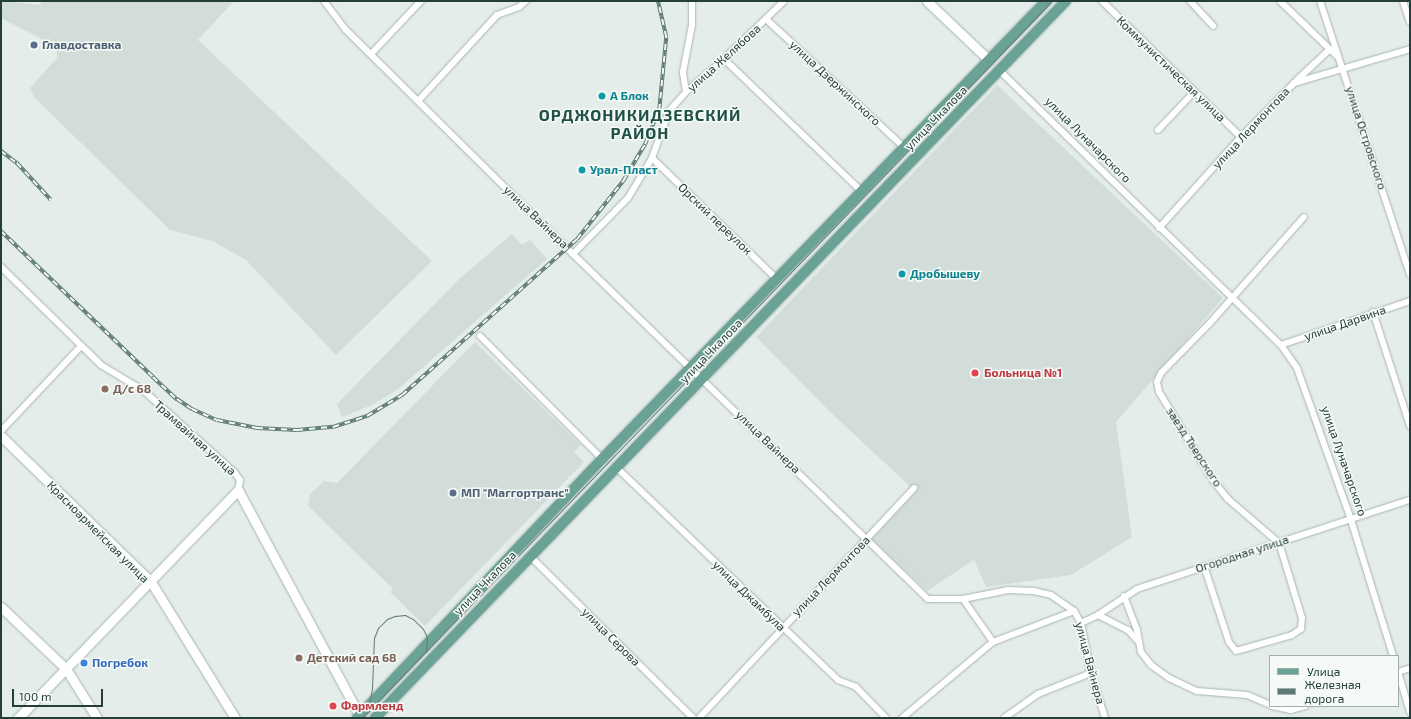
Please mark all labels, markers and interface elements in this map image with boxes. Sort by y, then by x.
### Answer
street label: Коммунистическая улица [1114,13,1228,125]
street label: улица Желябова [684,21,764,95]
street label: улица Дзержинского [787,37,883,129]
place label: Главдоставка [42,38,121,52]
marker: Главдоставка [29,40,39,50]
street label: улица Чкалова [902,83,970,153]
street label: улица Лермонтова [1210,84,1292,172]
street label: улица Островского [1342,84,1390,192]
place label: А Блок [610,89,649,103]
marker: А Блок [597,91,607,101]
street label: улица Луначарского [1042,94,1134,186]
district label: ОРДЖОНИКИДЗЕВСКИЙ РАЙОН [539,105,741,143]
place label: Урал-Пласт [590,163,658,177]
marker: Урал-Пласт [577,165,587,175]
street label: Орский переулок [675,180,755,258]
street label: улица Вайнера [501,183,571,251]
place label: Дробышеву [910,267,980,281]
marker: Дробышеву [897,269,907,279]
street label: улица Дарвина [1302,302,1388,344]
street label: улица Чкалова [677,316,745,386]
place label: Больница №1 [984,366,1062,380]
marker: Больница №1 [969,367,981,379]
place label: Д/с 68 [113,382,151,396]
marker: Д/с 68 [100,384,110,394]
street label: Трамвайная улица [151,397,239,479]
street label: заезд Тверского [1163,404,1225,490]
street label: улица Луначарского [1318,404,1370,518]
street label: улица Вайнера [733,408,803,476]
street label: Красноармейская улица [44,478,152,586]
place label: МП "Маггортранс" [461,486,569,500]
marker: МП "Маггортранс" [448,488,458,498]
street label: Огородная улица [1193,532,1291,576]
street label: улица Лермонтова [789,533,873,619]
street label: улица Чкалова [451,548,519,618]
street label: улица Джамбула [710,558,788,634]
street label: улица Серова [579,605,643,669]
street label: улица Вайнера [1072,620,1108,706]
place label: Детский сад 68 [307,651,396,665]
marker: Детский сад 68 [294,653,304,663]
legend [1269,655,1399,707]
place label: Погребок [92,656,148,670]
marker: Погребок [79,658,89,668]
text: Улица [1307,664,1340,678]
text: Железная дорога [1304,677,1361,705]
scale bar [14,681,105,707]
text: 100 m [19,689,51,703]
place label: Фармленд [341,699,403,713]
marker: Фармленд [328,701,338,711]

